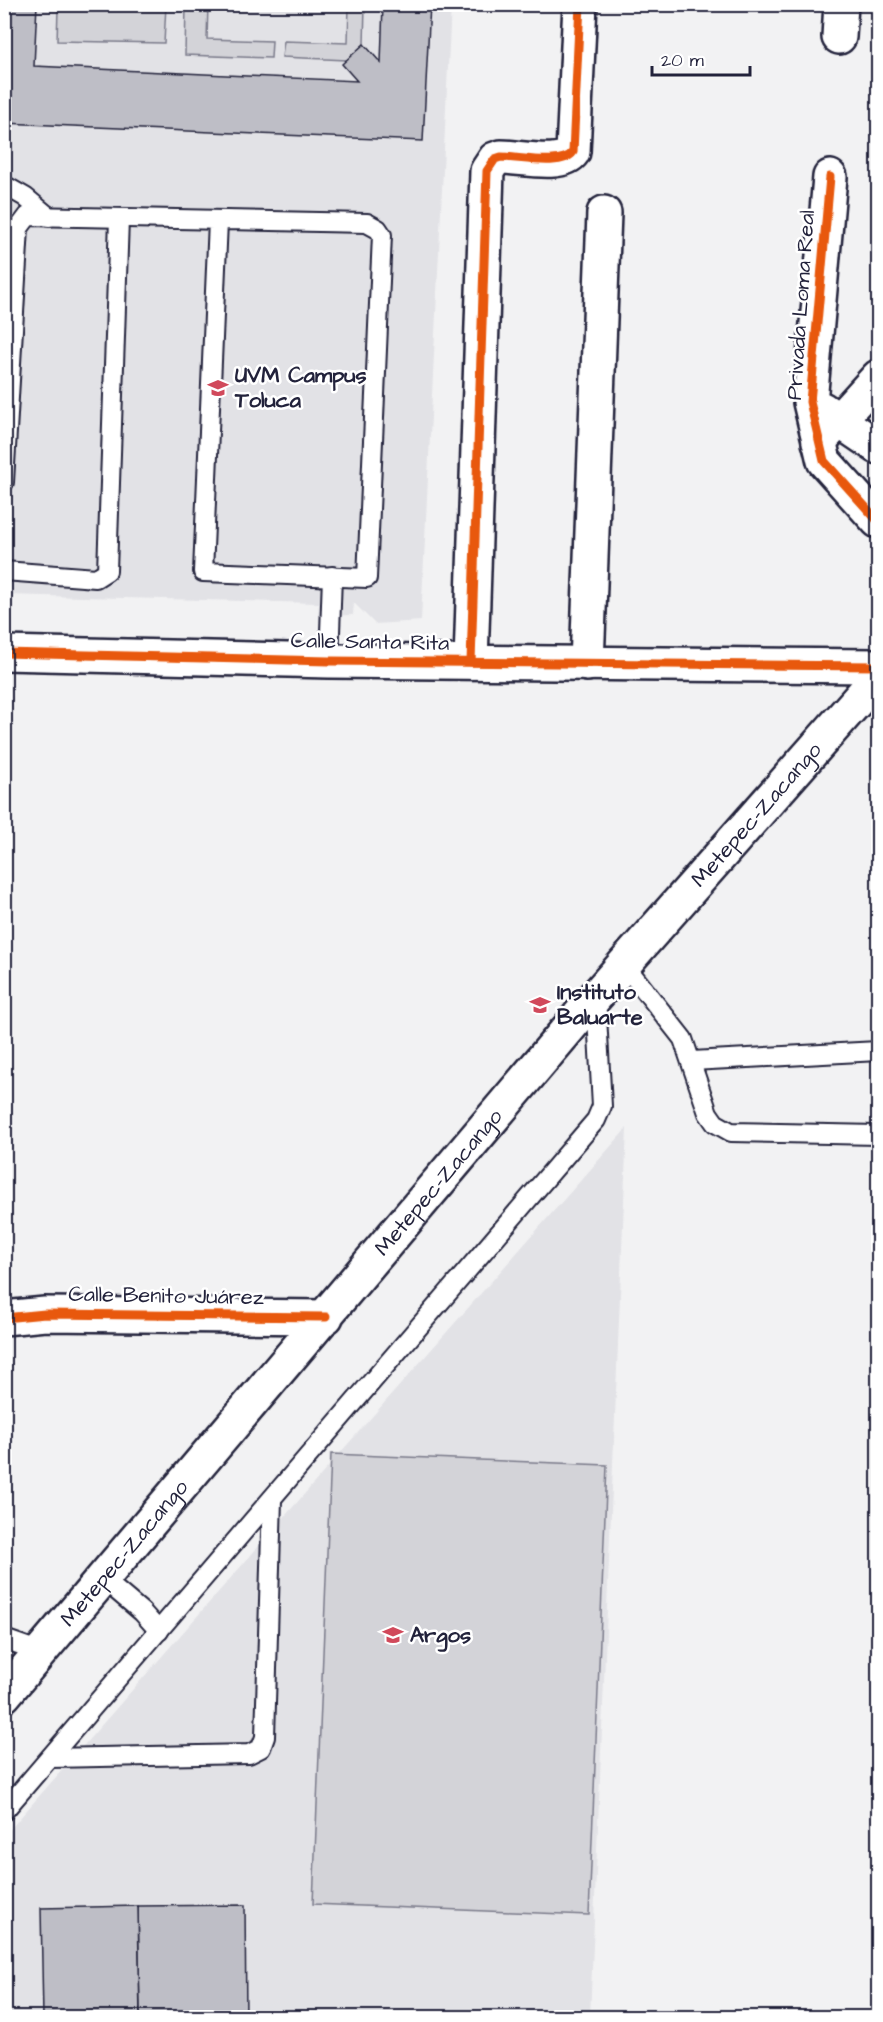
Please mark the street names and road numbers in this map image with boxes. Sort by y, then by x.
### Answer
street label: Privada Loma Real [779,209,823,401]
street label: Calle Santa Rita [290,625,450,659]
street label: Metepec-Zacango [684,735,829,894]
street label: Metepec-Zacango [367,1101,510,1262]
street label: Calle Benito Juárez [68,1279,264,1313]
street label: Metepec-Zacango [53,1472,196,1633]

